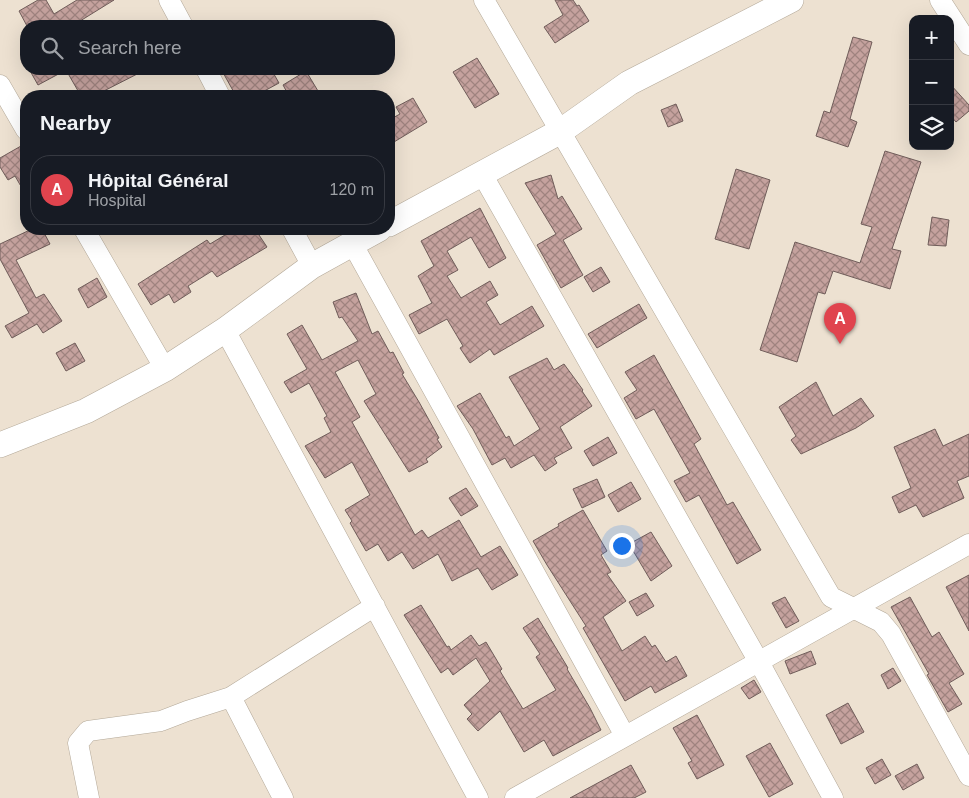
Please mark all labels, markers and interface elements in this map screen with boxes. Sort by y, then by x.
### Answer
map controls [909,15,954,150]
button: + [909,15,954,60]
search box [20,20,395,75]
icon: search [38,34,66,62]
text: Search here [78,37,182,58]
button: − [909,60,954,105]
button: layers [909,105,954,150]
text: Nearby [40,111,111,134]
text: Hôpital Général [88,170,228,191]
text: A [51,181,63,198]
text: 120 m [330,181,374,198]
text: Hospital [88,192,146,209]
pin: A [824,303,856,344]
your location [609,533,635,559]

